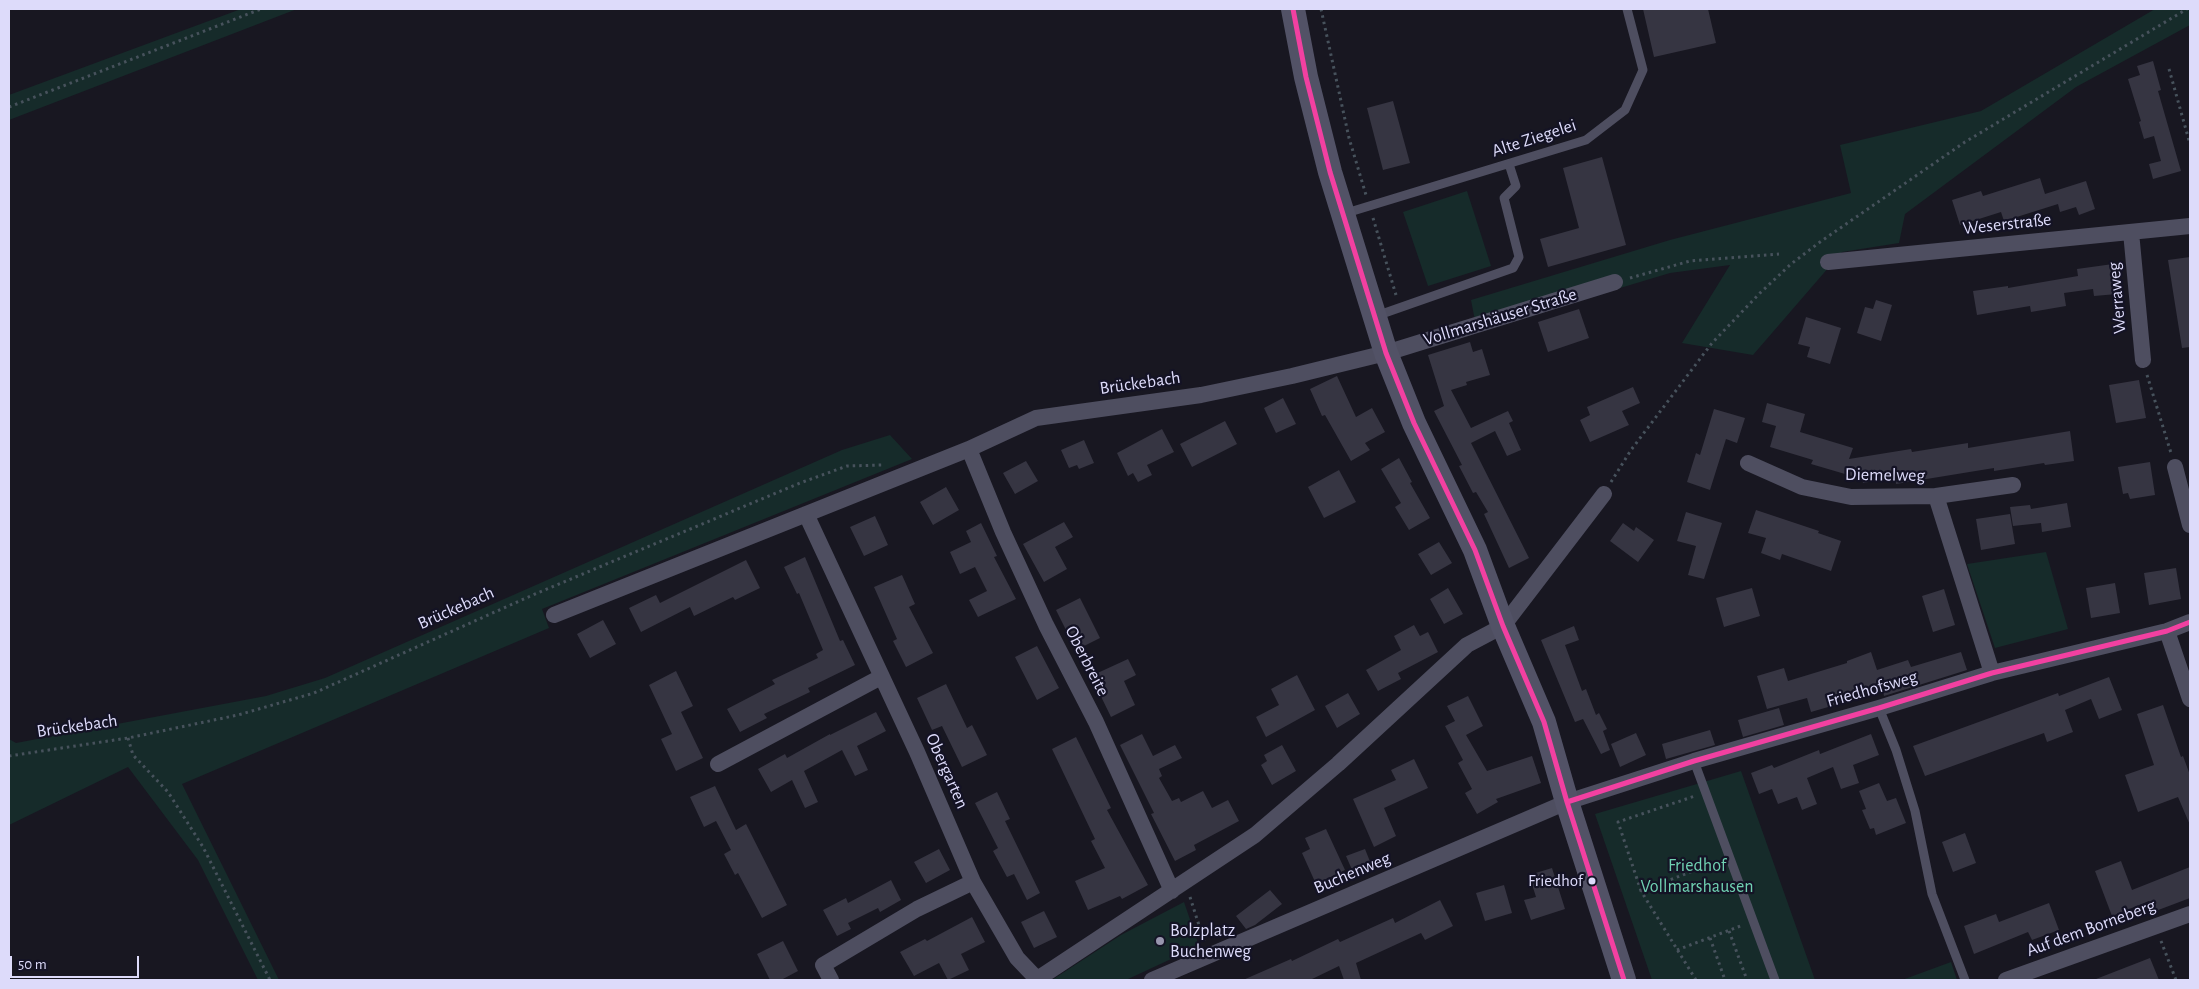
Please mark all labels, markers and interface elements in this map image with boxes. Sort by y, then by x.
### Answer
street label: Alte Ziegelei [1489,114,1579,162]
street label: Weserstraße [1962,209,2052,239]
street label: Werraweg [2103,261,2131,335]
street label: Vollmarshäuser Straße [1421,283,1579,351]
street label: Brückebach [1098,367,1182,399]
street label: Diemelweg [1845,464,1925,486]
street label: Brückebach [414,582,498,634]
street label: Oberbreite [1060,622,1114,700]
street label: Friedhofsweg [1824,666,1920,712]
street label: Brückebach [35,710,119,742]
street label: Obergarten [921,730,973,812]
street label: Buchenweg [1310,847,1394,899]
park label: Friedhof Vollmarshausen [1640,855,1754,898]
place label: Friedhof [1528,871,1583,891]
marker: Friedhof [1587,876,1597,886]
street label: Auf dem Borneberg [2023,895,2159,961]
place label: Bolzplatz Buchenweg [1170,920,1251,962]
marker: Bolzplatz Buchenweg [1154,935,1166,947]
scale bar [12,946,141,978]
text: 50 m [18,957,47,972]

